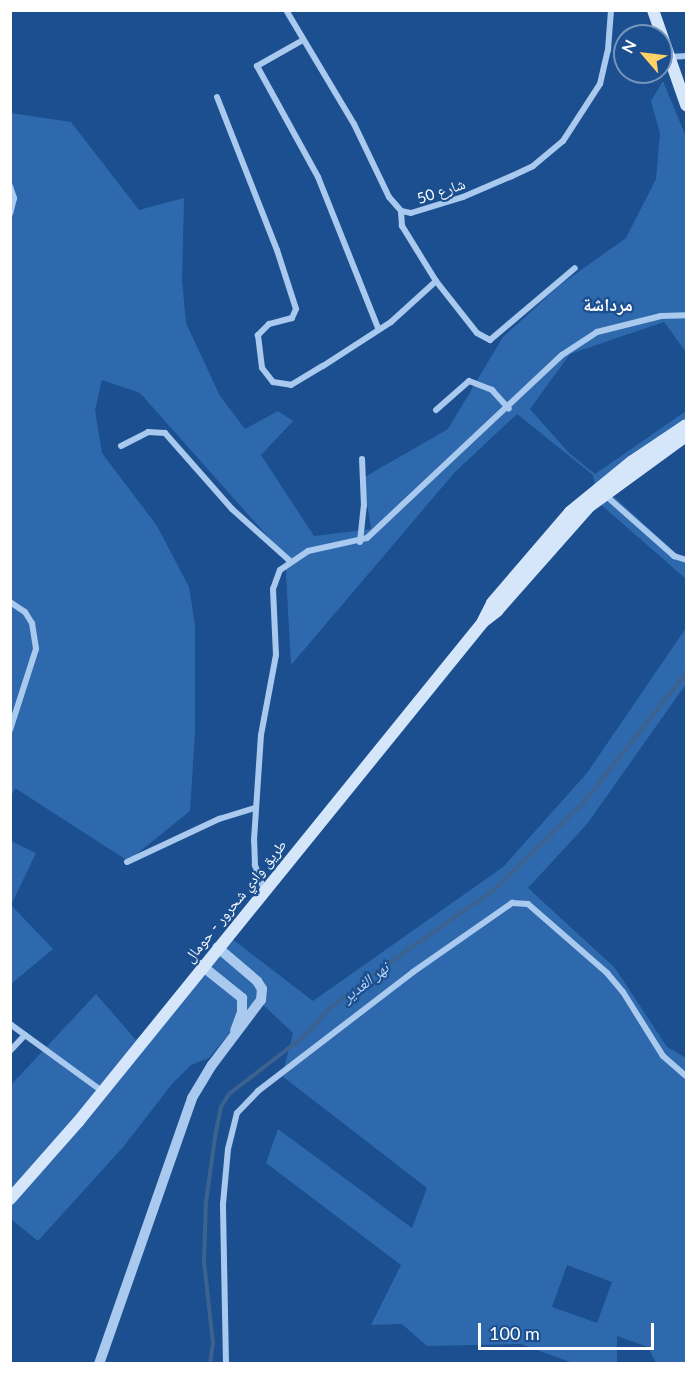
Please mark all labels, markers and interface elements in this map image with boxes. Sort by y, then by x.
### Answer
north arrow [613,24,673,84]
text: N [617,36,640,56]
street label: شارع 50 [415,174,467,208]
district label: مرداشة [583,293,633,315]
street label: طريق وادي شحرور - حومال [180,836,290,966]
water label: نهر الغدير [338,958,392,1006]
scale bar [481,1311,656,1349]
text: 100 m [489,1322,540,1344]

